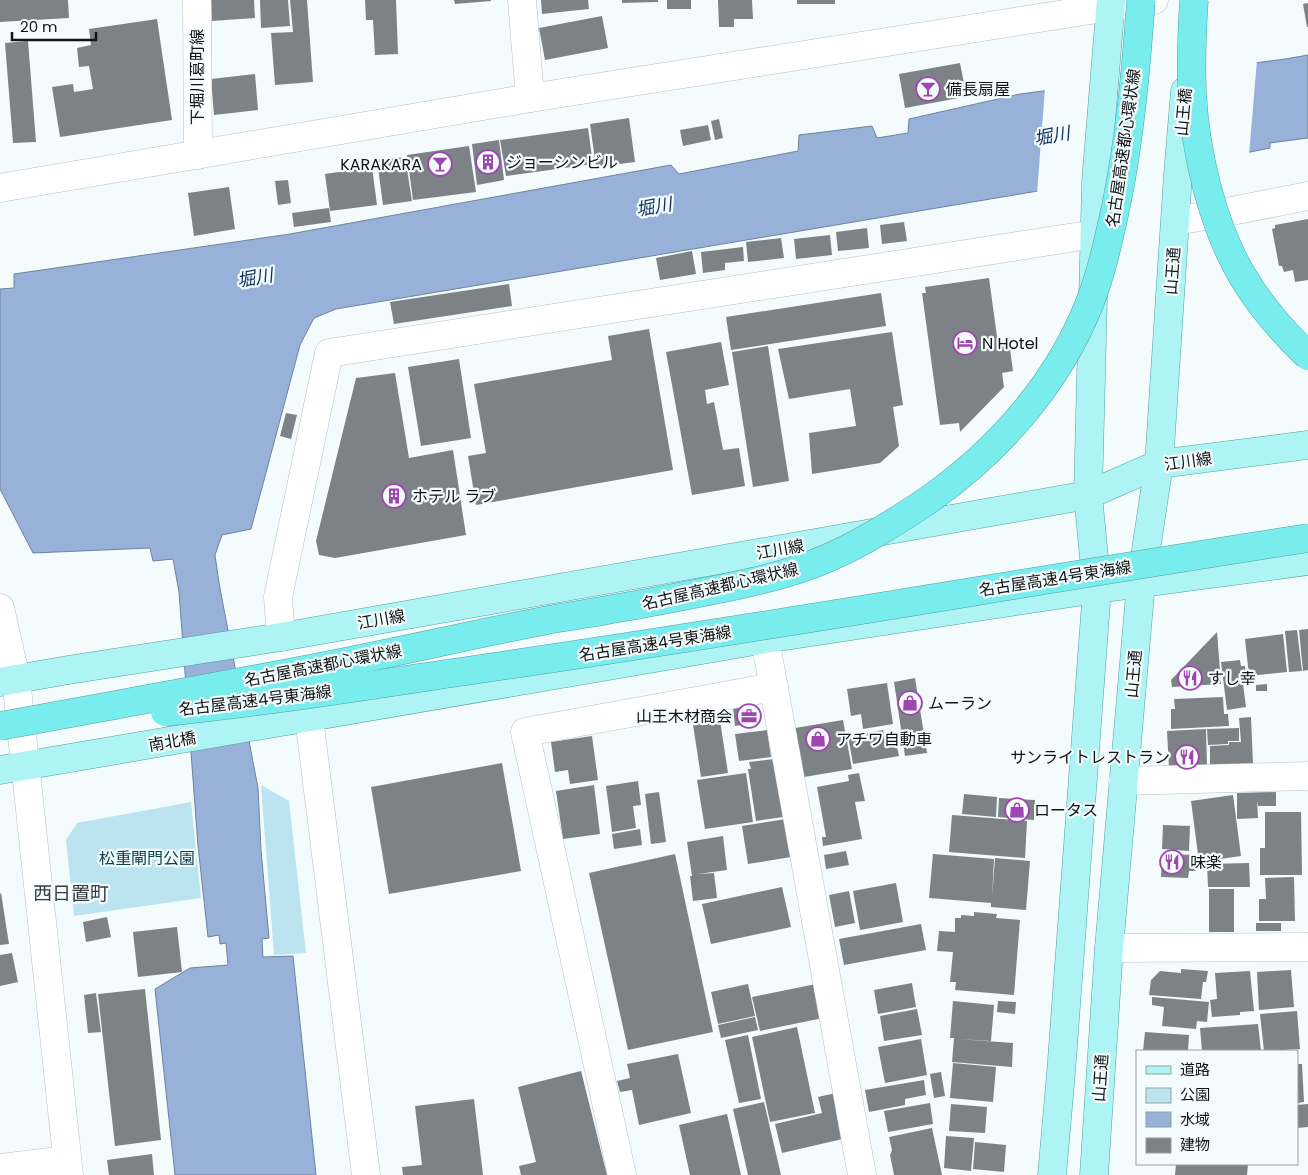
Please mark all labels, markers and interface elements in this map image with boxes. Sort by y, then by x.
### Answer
scale bar [12,10,96,42]
text: 20 m [20,16,58,37]
street label: 下堀川葛町線 [186,29,209,125]
street label: 名古屋高速都心環状線 [1101,67,1146,229]
bar icon: 備長扇屋 [915,76,941,102]
place label: 備長扇屋 [946,78,1010,101]
street label: 山王橋 [1170,87,1197,137]
water label: 堀川 [1032,120,1074,151]
building icon: ジョーシンビル [475,149,501,175]
bar icon: KARAKARA [427,151,453,177]
place label: ジョーシンビル [506,151,618,174]
place label: KARAKARA [340,153,422,176]
water label: 堀川 [634,191,676,222]
street label: 山王通 [1159,246,1186,296]
water label: 堀川 [235,262,277,293]
hotel icon: N Hotel [952,330,978,356]
place label: N Hotel [982,332,1039,355]
street label: 江川線 [1163,447,1213,476]
building icon: ホテル ラブ [381,483,407,509]
place label: ホテル ラブ [412,485,496,508]
street label: 江川線 [754,534,806,565]
street label: 名古屋高速4号東海線 [977,555,1133,602]
street label: 名古屋高速都心環状線 [640,557,801,616]
street label: 江川線 [355,604,407,635]
street label: 名古屋高速4号東海線 [577,620,733,667]
street label: 名古屋高速都心環状線 [242,639,404,692]
street label: 山王通 [1120,649,1147,699]
restaurant icon: すし幸 [1177,665,1203,691]
place label: すし幸 [1208,667,1256,690]
street label: 名古屋高速4号東海線 [177,680,333,721]
shop icon: ムーラン [897,690,923,716]
place label: ムーラン [928,692,992,715]
office icon: 山王木材商会 [736,703,762,729]
place label: 山王木材商会 [636,705,732,728]
street label: 南北橋 [146,726,198,757]
shop icon: アチワ自動車 [805,726,831,752]
place label: アチワ自動車 [836,728,932,751]
restaurant icon: サンライトレストラン [1174,744,1200,770]
place label: サンライトレストラン [1010,746,1170,769]
shop icon: ロータス [1004,797,1030,823]
place label: ロータス [1034,799,1098,822]
park label: 松重閘門公園 [99,847,195,870]
restaurant icon: 味楽 [1159,849,1185,875]
place label: 味楽 [1190,851,1222,874]
district label: 西日置町 [33,880,109,907]
legend [1136,1050,1298,1165]
street label: 山王通 [1087,1053,1114,1103]
text: 道路 [1180,1059,1210,1080]
text: 公園 [1180,1084,1210,1105]
text: 水域 [1180,1109,1210,1130]
text: 建物 [1180,1134,1210,1155]

